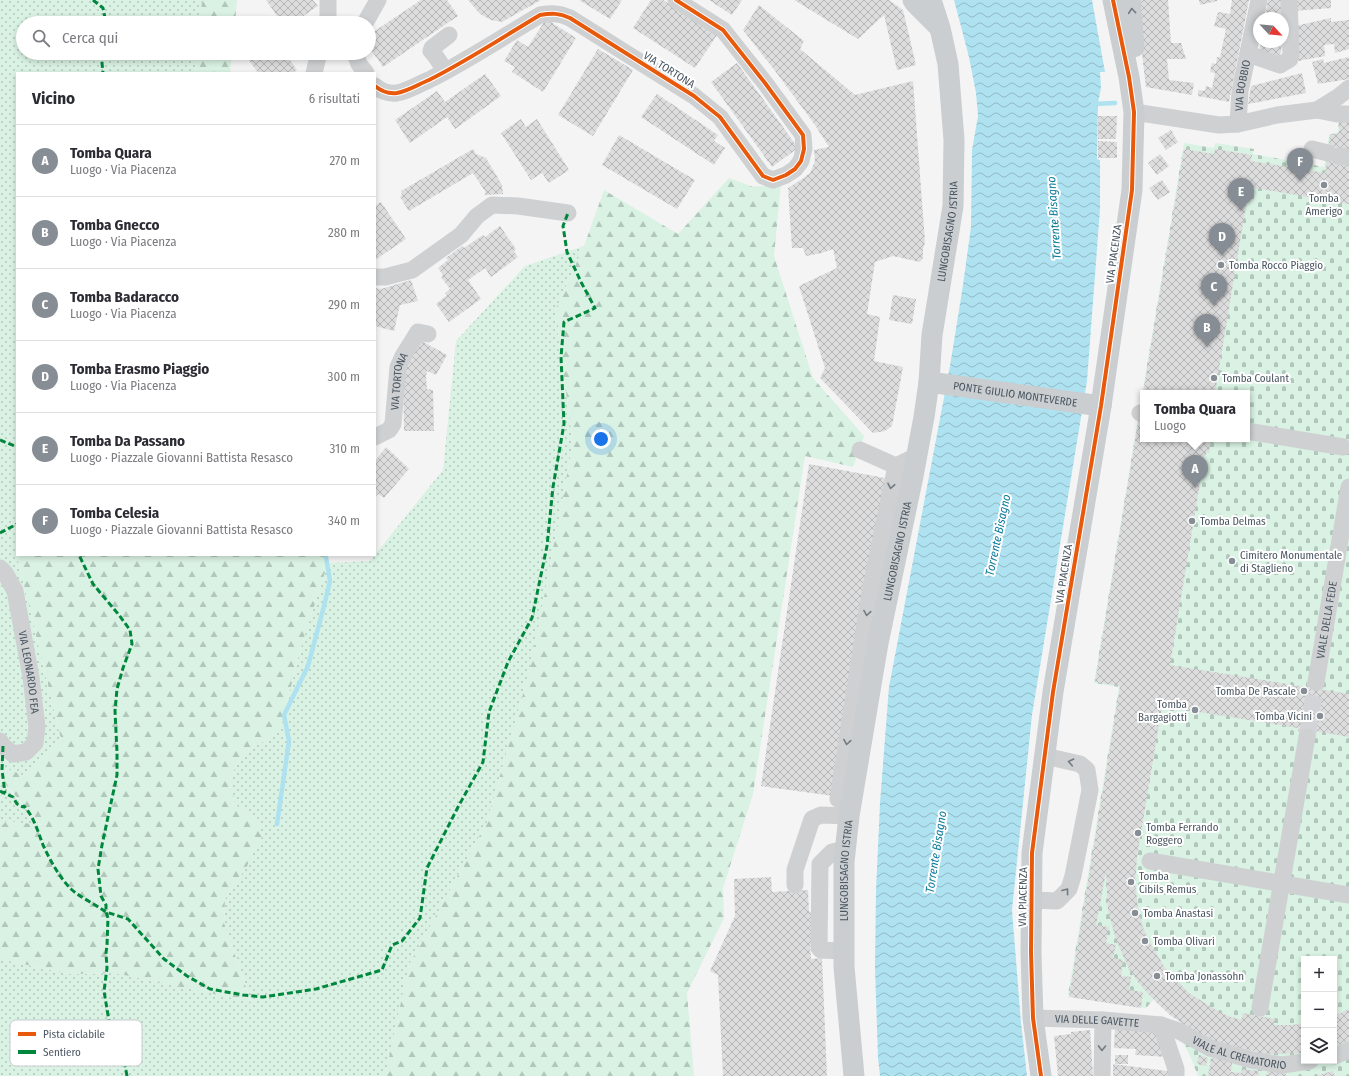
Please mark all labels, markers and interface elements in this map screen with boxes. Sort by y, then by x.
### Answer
one-way arrow [1127,8,1136,14]
north arrow [1253,12,1289,48]
search box [16,16,376,60]
icon: search [30,27,52,49]
text: Cerca qui [62,29,118,47]
street label: VIA TORTONA [641,49,697,91]
street label: VIA BOBBIO [1232,58,1253,111]
text: Vicino [32,88,75,109]
text: 6 risultati [309,91,360,106]
text: Tomba Quara [70,144,152,162]
pin: F [1287,148,1313,181]
text: A [41,153,49,168]
text: 270 m [329,153,360,168]
text: Luogo · Via Piacenza [70,162,177,177]
water label: Torrente Bisagno [1044,176,1064,260]
pin: E [1228,178,1254,211]
marker: Tomba Amerigo [1319,180,1329,190]
street label: LUNGOBISAGNO ISTRIA [934,181,960,283]
place label: Tomba Amerigo [1305,192,1343,218]
text: Tomba Gnecco [70,216,159,234]
street label: VIA PIACENZA [1103,223,1125,284]
pin: D [1209,223,1235,256]
text: B [41,225,49,240]
text: 280 m [328,225,360,240]
text: Luogo · Via Piacenza [70,234,177,249]
place label: Tomba Rocco Piaggio [1229,259,1323,272]
marker: Tomba Rocco Piaggio [1216,260,1226,270]
pin: C [1201,273,1227,306]
text: Tomba Badaracco [70,288,179,306]
text: C [42,297,48,312]
text: 290 m [328,297,360,312]
text: Luogo · Via Piacenza [70,306,177,321]
pin: B [1194,314,1220,347]
street label: VIA TORTONA [388,350,410,411]
text: Tomba Erasmo Piaggio [70,360,209,378]
text: D [41,369,49,384]
text: 300 m [328,369,360,384]
place label: Tomba Coulant [1222,372,1289,385]
marker: Tomba Coulant [1209,373,1219,383]
text: Luogo · Via Piacenza [70,378,177,393]
street label: PONTE GIULIO MONTEVERDE [952,379,1078,409]
popup [1140,390,1250,442]
text: Tomba Quara [1154,400,1236,418]
text: Luogo [1154,418,1186,433]
your location [591,429,611,449]
text: Tomba Da Passano [70,432,185,450]
text: E [42,441,48,456]
text: 310 m [330,441,360,456]
text: Luogo · Piazzale Giovanni Battista Resasco [70,450,293,465]
pin: A [1182,455,1208,488]
one-way arrow [888,483,896,489]
water label: Torrente Bisagno [983,493,1013,577]
street label: LUNGOBISAGNO ISTRIA [880,500,914,602]
text: Tomba Celesia [70,504,159,522]
text: F [42,513,48,528]
text: 340 m [328,513,360,528]
place label: Tomba Delmas [1200,515,1266,528]
marker: Tomba Delmas [1187,516,1197,526]
text: Luogo · Piazzale Giovanni Battista Resasco [70,522,293,537]
street label: VIA PIACENZA [1053,543,1075,604]
place label: Cimitero Monumentale di Staglieno [1240,549,1342,575]
marker: Cimitero Monumentale di Staglieno [1227,556,1237,566]
street label: VIALE DELLA FEDE [1314,580,1339,660]
one-way arrow [863,610,872,616]
street label: VIA LEONARDO FEA [16,630,42,715]
place label: Tomba De Pascale [1216,685,1296,698]
marker: Tomba De Pascale [1299,686,1309,696]
place label: Tomba Bargagiotti [1138,698,1187,724]
marker: Tomba Bargagiotti [1190,705,1200,715]
place label: Tomba Vicini [1255,710,1312,723]
marker: Tomba Vicini [1315,711,1325,721]
one-way arrow [843,739,851,745]
one-way arrow [1068,758,1074,767]
water label: Torrente Bisagno [923,810,949,894]
street label: LUNGOBISAGNO ISTRIA [837,819,855,921]
place label: Tomba Ferrando Roggero [1146,821,1219,847]
marker: Tomba Ferrando Roggero [1133,828,1143,838]
street label: VIA PIACENZA [1016,867,1030,927]
place label: Tomba Cibils Remus [1139,870,1197,896]
marker: Tomba Cibils Remus [1126,877,1136,887]
one-way arrow [1061,888,1068,895]
place label: Tomba Anastasi [1143,907,1214,920]
marker: Tomba Anastasi [1130,908,1140,918]
place label: Tomba Olivari [1153,935,1215,948]
marker: Tomba Olivari [1140,936,1150,946]
map controls [1301,956,1337,1064]
button: + [1301,956,1337,992]
place label: Tomba Jonassohn [1165,970,1244,983]
marker: Tomba Jonassohn [1152,971,1162,981]
button: − [1301,992,1337,1028]
street label: VIA DELLE GAVETTE [1055,1012,1139,1030]
legend [10,1020,142,1066]
text: Pista ciclabile [43,1028,105,1041]
button: layers [1301,1028,1337,1064]
street label: VIALE AL CREMATORIO [1190,1033,1287,1072]
one-way arrow [1098,1045,1106,1051]
text: Sentiero [43,1046,81,1059]

